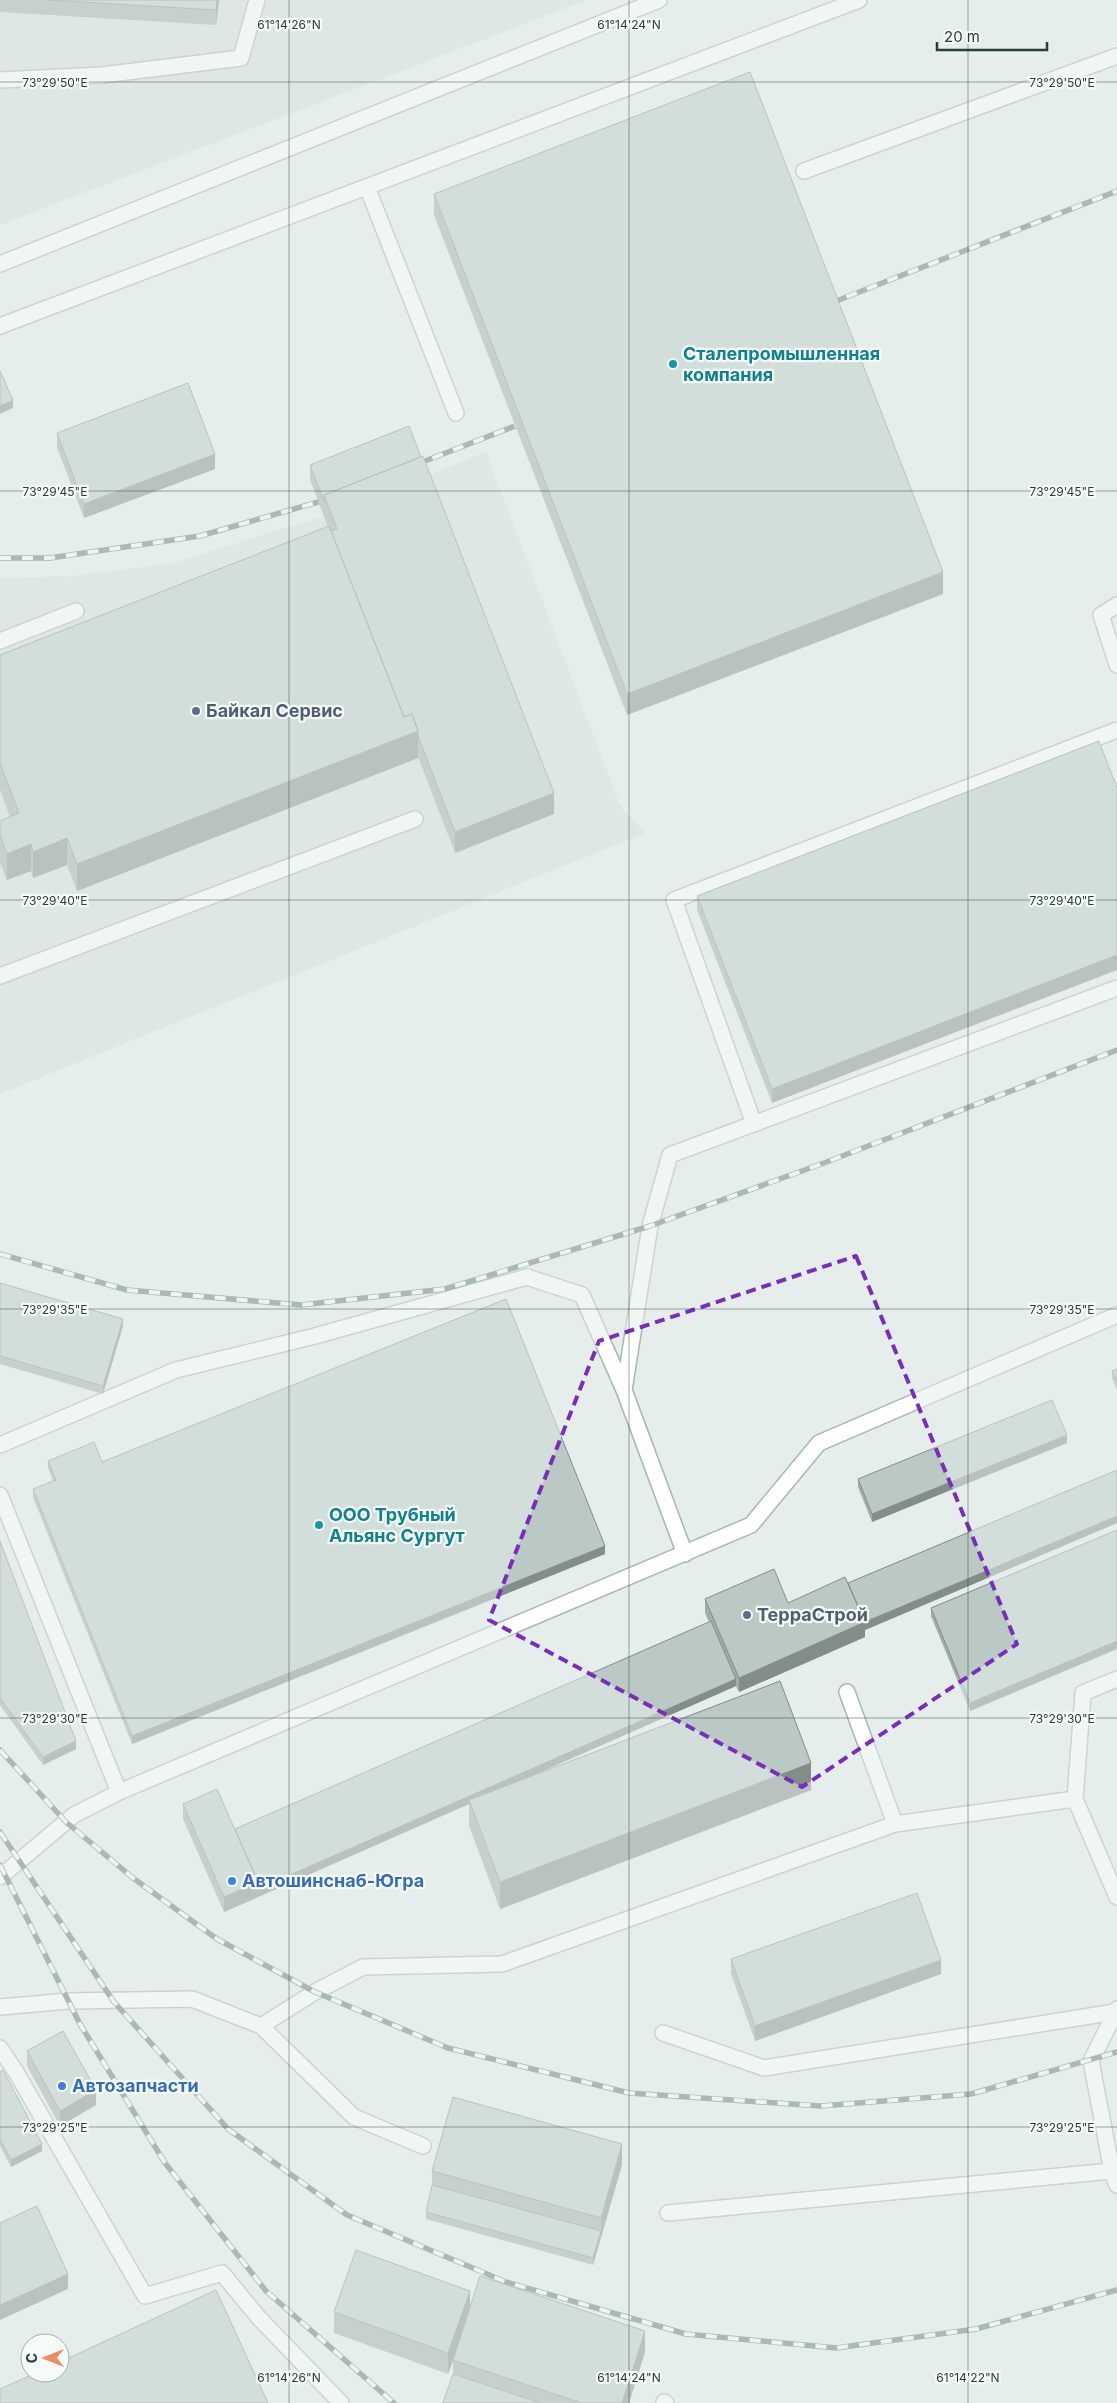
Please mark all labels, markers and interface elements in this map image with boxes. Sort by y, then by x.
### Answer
text: 61°14'26"N [257,17,321,32]
text: 61°14'24"N [597,17,661,32]
scale bar [937,20,1047,52]
text: 20 m [944,27,980,46]
text: 73°29'50"E [22,75,88,90]
text: 73°29'50"E [1029,75,1095,90]
place label: Сталепромышленная компания [683,343,880,385]
marker: Сталепромышленная компания [667,358,679,370]
text: 73°29'45"E [23,484,87,499]
text: 73°29'45"E [1030,484,1094,499]
place label: Байкал Сервис [206,700,343,721]
marker: Байкал Сервис [190,705,202,717]
text: 73°29'40"E [22,893,88,908]
text: 73°29'40"E [1029,893,1095,908]
text: 73°29'35"E [22,1302,88,1317]
text: 73°29'35"E [1029,1302,1095,1317]
place label: ООО Трубный Альянс Сургут [329,1504,465,1546]
marker: ООО Трубный Альянс Сургут [313,1519,325,1531]
place label: ТерраСтрой [757,1604,868,1625]
marker: ТерраСтрой [741,1609,753,1621]
text: 73°29'30"E [22,1711,88,1726]
text: 73°29'30"E [1029,1711,1095,1726]
place label: Автошинснаб-Югра [242,1870,424,1891]
marker: Автошинснаб-Югра [226,1875,238,1887]
place label: Автозапчасти [72,2075,199,2096]
marker: Автозапчасти [56,2080,68,2092]
text: 73°29'25"E [22,2120,88,2135]
text: 73°29'25"E [1029,2120,1095,2135]
north arrow [20,2333,70,2383]
text: С [23,2353,40,2363]
text: 61°14'26"N [257,2370,321,2385]
text: 61°14'24"N [597,2370,661,2385]
text: 61°14'22"N [936,2370,1000,2385]

